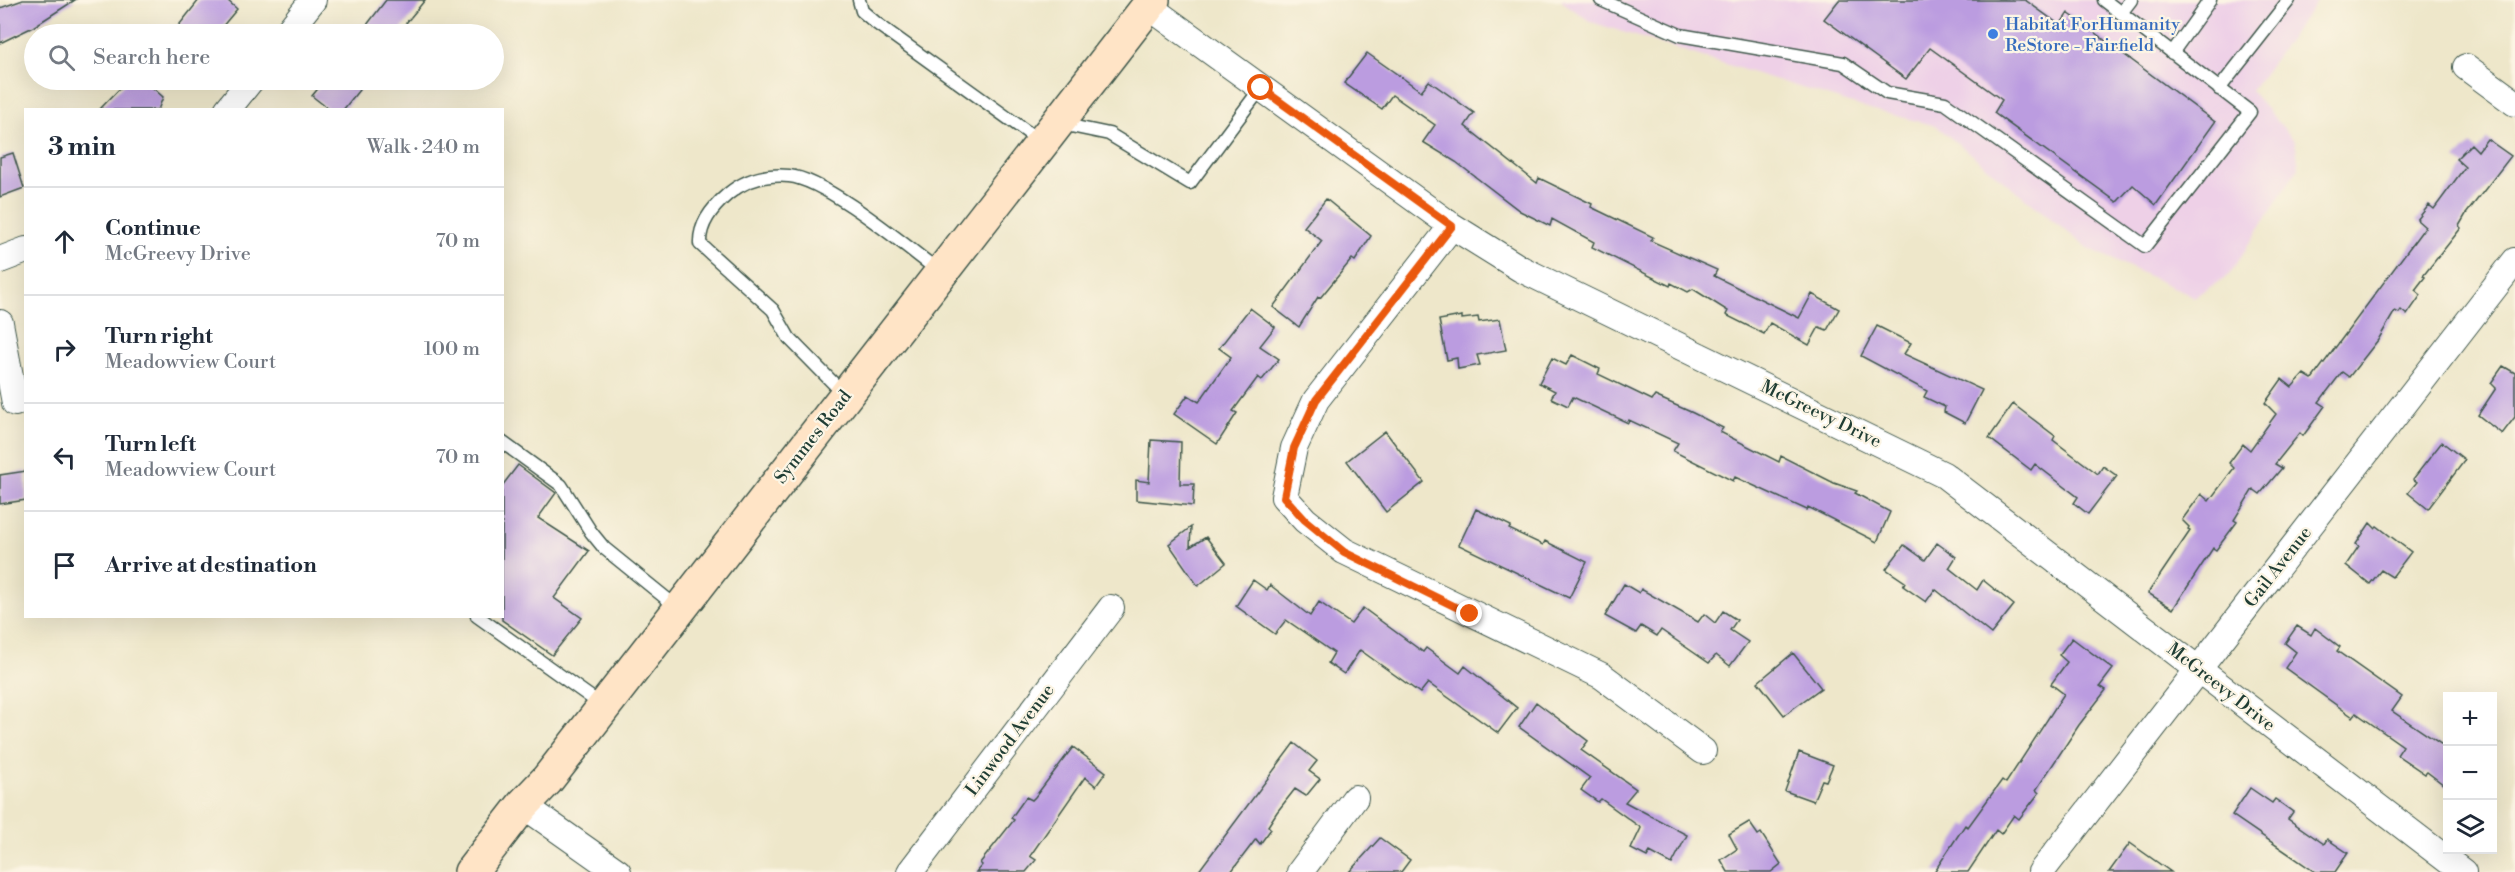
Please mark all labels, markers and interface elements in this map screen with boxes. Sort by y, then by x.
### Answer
place label: Habitat ForHumanity ReStore - Fairfield [2005,13,2180,57]
search box [24,24,504,90]
marker: Habitat ForHumanity ReStore - Fairfield [1986,27,2000,41]
icon: search [45,41,78,74]
text: Search here [93,44,210,71]
route start [1247,74,1273,100]
text: 3 min [48,131,116,163]
text: Walk · 240 m [367,135,480,160]
text: Continue [105,215,201,242]
icon: ahead [48,225,81,258]
text: 70 m [436,229,480,254]
text: McGreevy Drive [105,242,251,267]
text: Turn right [105,323,213,350]
icon: right [48,333,81,366]
text: 100 m [424,337,480,362]
text: Meadowview Court [105,350,276,375]
street label: McGreevy Drive [1757,375,1885,453]
street label: Symmes Road [769,385,857,489]
text: Turn left [105,431,196,458]
icon: left [48,441,81,474]
text: 70 m [436,445,480,470]
text: Meadowview Court [105,458,276,483]
street label: Gail Avenue [2239,522,2317,612]
icon: arrive [48,549,81,582]
text: Arrive at destination [105,552,317,579]
route end [1456,600,1482,626]
street label: McGreevy Drive [2162,638,2280,736]
street label: Linwood Avenue [960,679,1060,801]
map controls [2443,692,2497,854]
button: + [2443,692,2497,746]
button: − [2443,746,2497,800]
button: layers [2443,800,2497,854]

